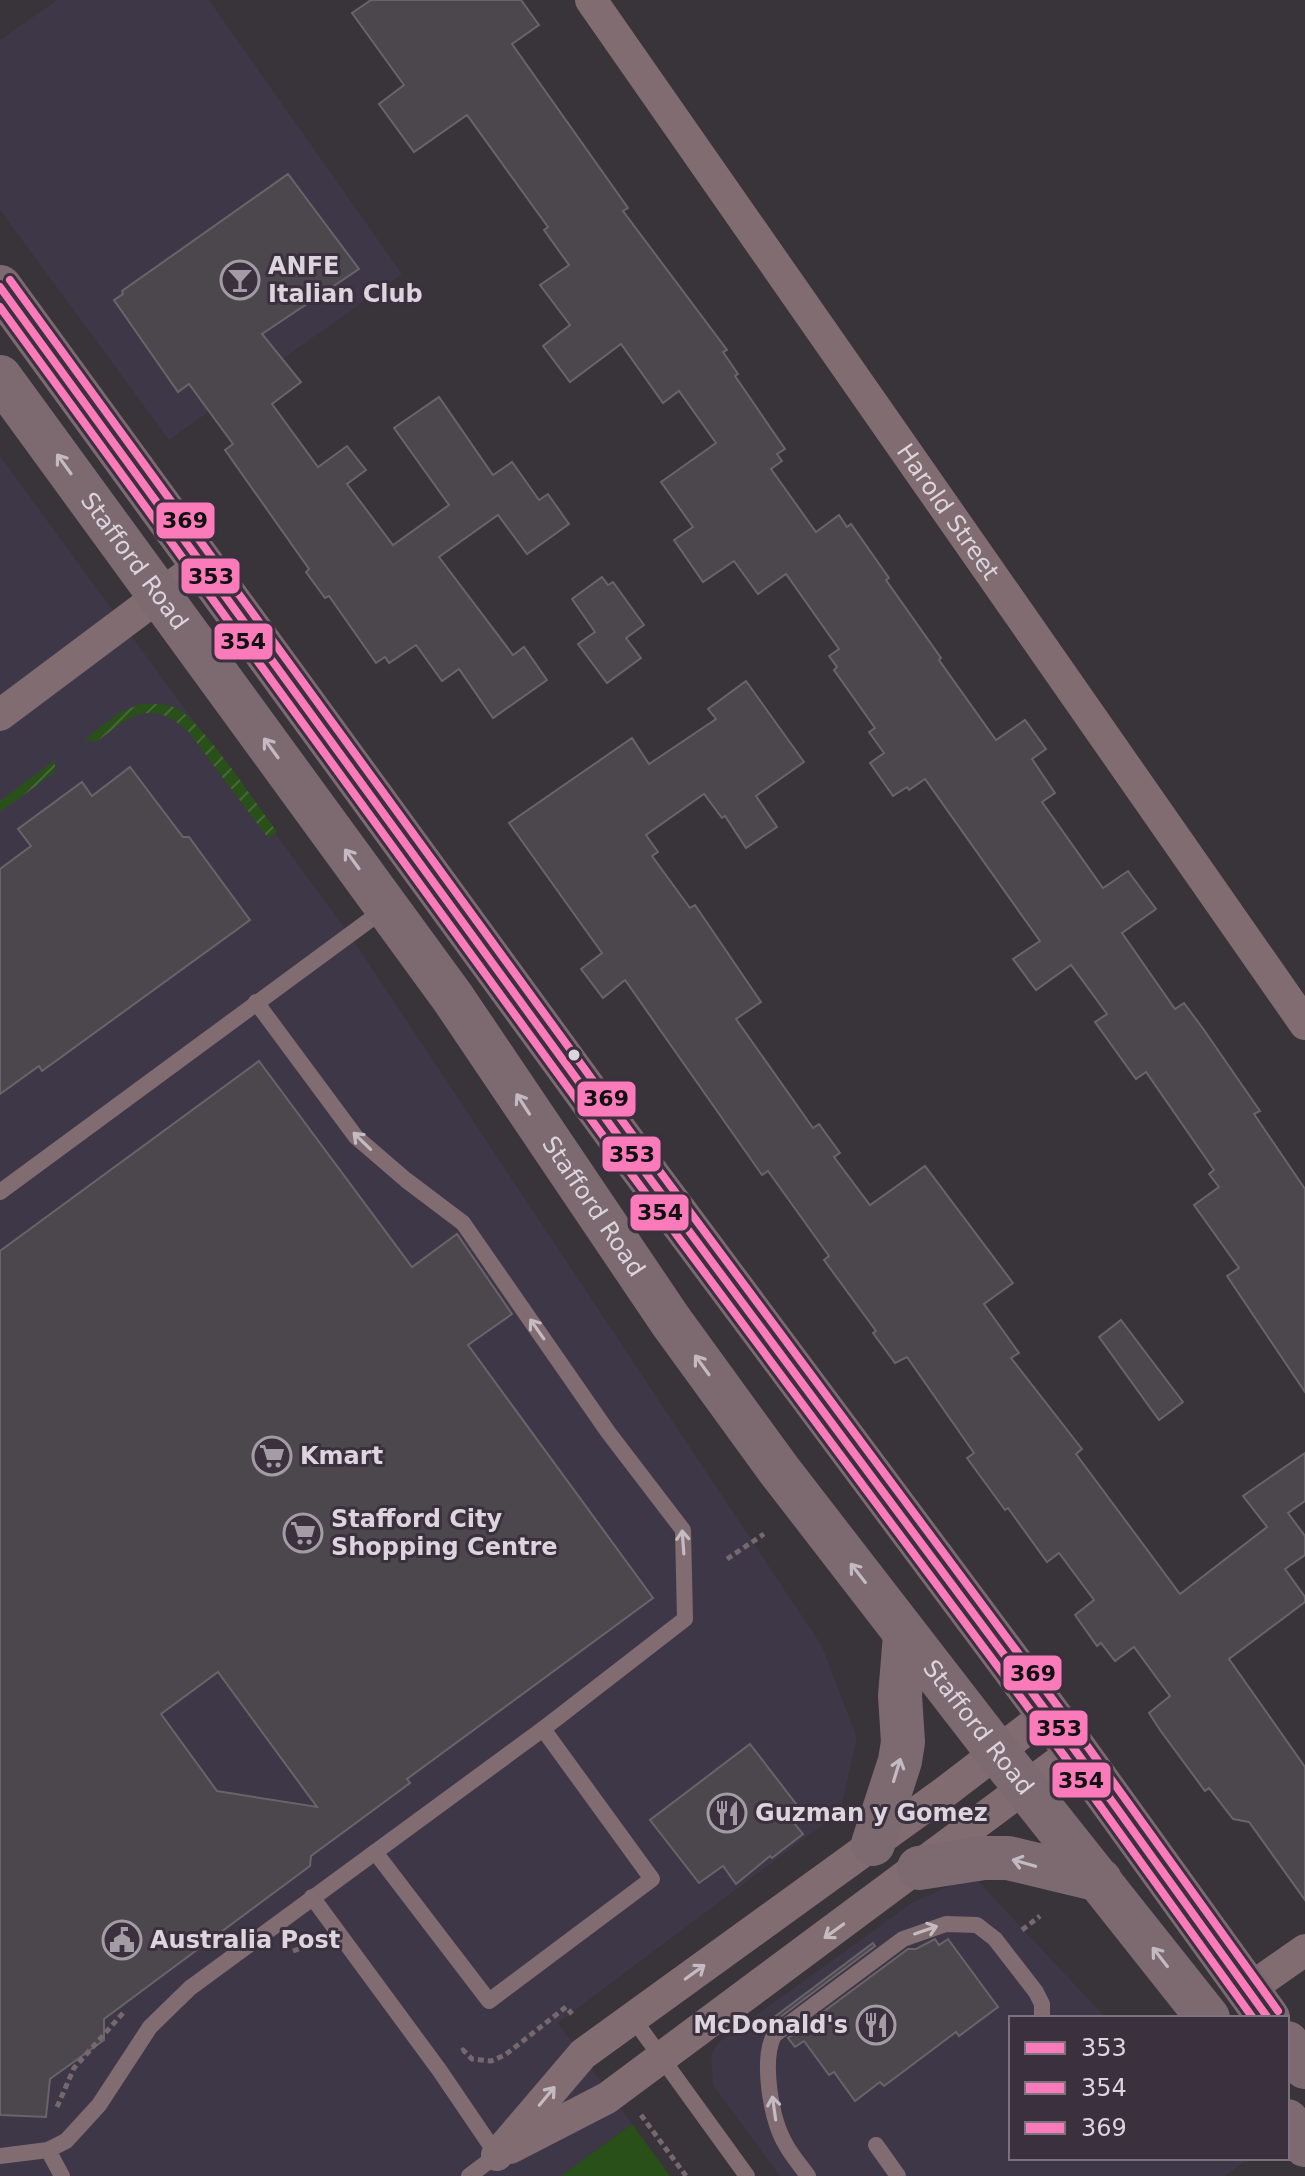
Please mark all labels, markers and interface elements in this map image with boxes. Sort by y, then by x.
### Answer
place label: ANFE Italian Club [268,252,423,308]
bar icon: ANFE Italian Club [219,259,261,301]
street label: Harold Street [891,439,1005,585]
one-way arrow [55,454,72,475]
street label: Stafford Road [75,487,194,635]
line badge: 369 [155,501,216,540]
text: 369 [162,508,208,533]
line badge: 353 [180,557,241,595]
text: 353 [188,564,234,589]
line badge: 354 [213,622,274,661]
text: 354 [220,629,266,654]
one-way arrow [263,737,279,759]
one-way arrow [344,849,361,870]
unlabelled marker [566,1047,582,1063]
line badge: 369 [576,1080,637,1118]
text: 369 [583,1086,629,1111]
one-way arrow [515,1094,532,1116]
street label: Stafford Road [536,1131,651,1282]
one-way arrow [352,1132,372,1151]
line badge: 353 [601,1135,662,1173]
text: 353 [609,1142,655,1167]
line badge: 354 [629,1193,690,1232]
text: 354 [637,1200,683,1225]
one-way arrow [529,1319,545,1341]
one-way arrow [694,1355,711,1376]
supermarket icon: Kmart [251,1435,293,1477]
place label: Kmart [300,1442,383,1470]
place label: Stafford City Shopping Centre [331,1505,558,1561]
supermarket icon: Stafford City Shopping Centre [282,1512,324,1554]
one-way arrow [675,1529,690,1555]
one-way arrow [849,1563,866,1584]
street label: Stafford Road [917,1654,1040,1800]
line badge: 369 [1002,1654,1063,1692]
text: 369 [1010,1661,1056,1686]
line badge: 353 [1028,1709,1089,1747]
text: 353 [1036,1716,1082,1741]
one-way arrow [890,1757,905,1782]
line badge: 354 [1051,1761,1112,1799]
text: 354 [1058,1768,1104,1793]
restaurant icon: Guzman y Gomez [706,1792,748,1834]
place label: Guzman y Gomez [755,1799,988,1827]
one-way arrow [1012,1855,1038,1870]
public building icon: Australia Post [101,1919,143,1961]
one-way arrow [824,1922,845,1939]
one-way arrow [913,1922,938,1937]
place label: Australia Post [150,1926,340,1954]
one-way arrow [1152,1947,1169,1968]
one-way arrow [683,1964,705,1980]
restaurant icon: McDonald's [855,2004,897,2046]
place label: McDonald's [693,2011,848,2039]
legend [1009,2016,1289,2160]
text: 353 [1081,2034,1127,2062]
text: 354 [1081,2074,1127,2102]
one-way arrow [538,2086,556,2107]
one-way arrow [766,2095,781,2121]
text: 369 [1081,2114,1127,2142]

